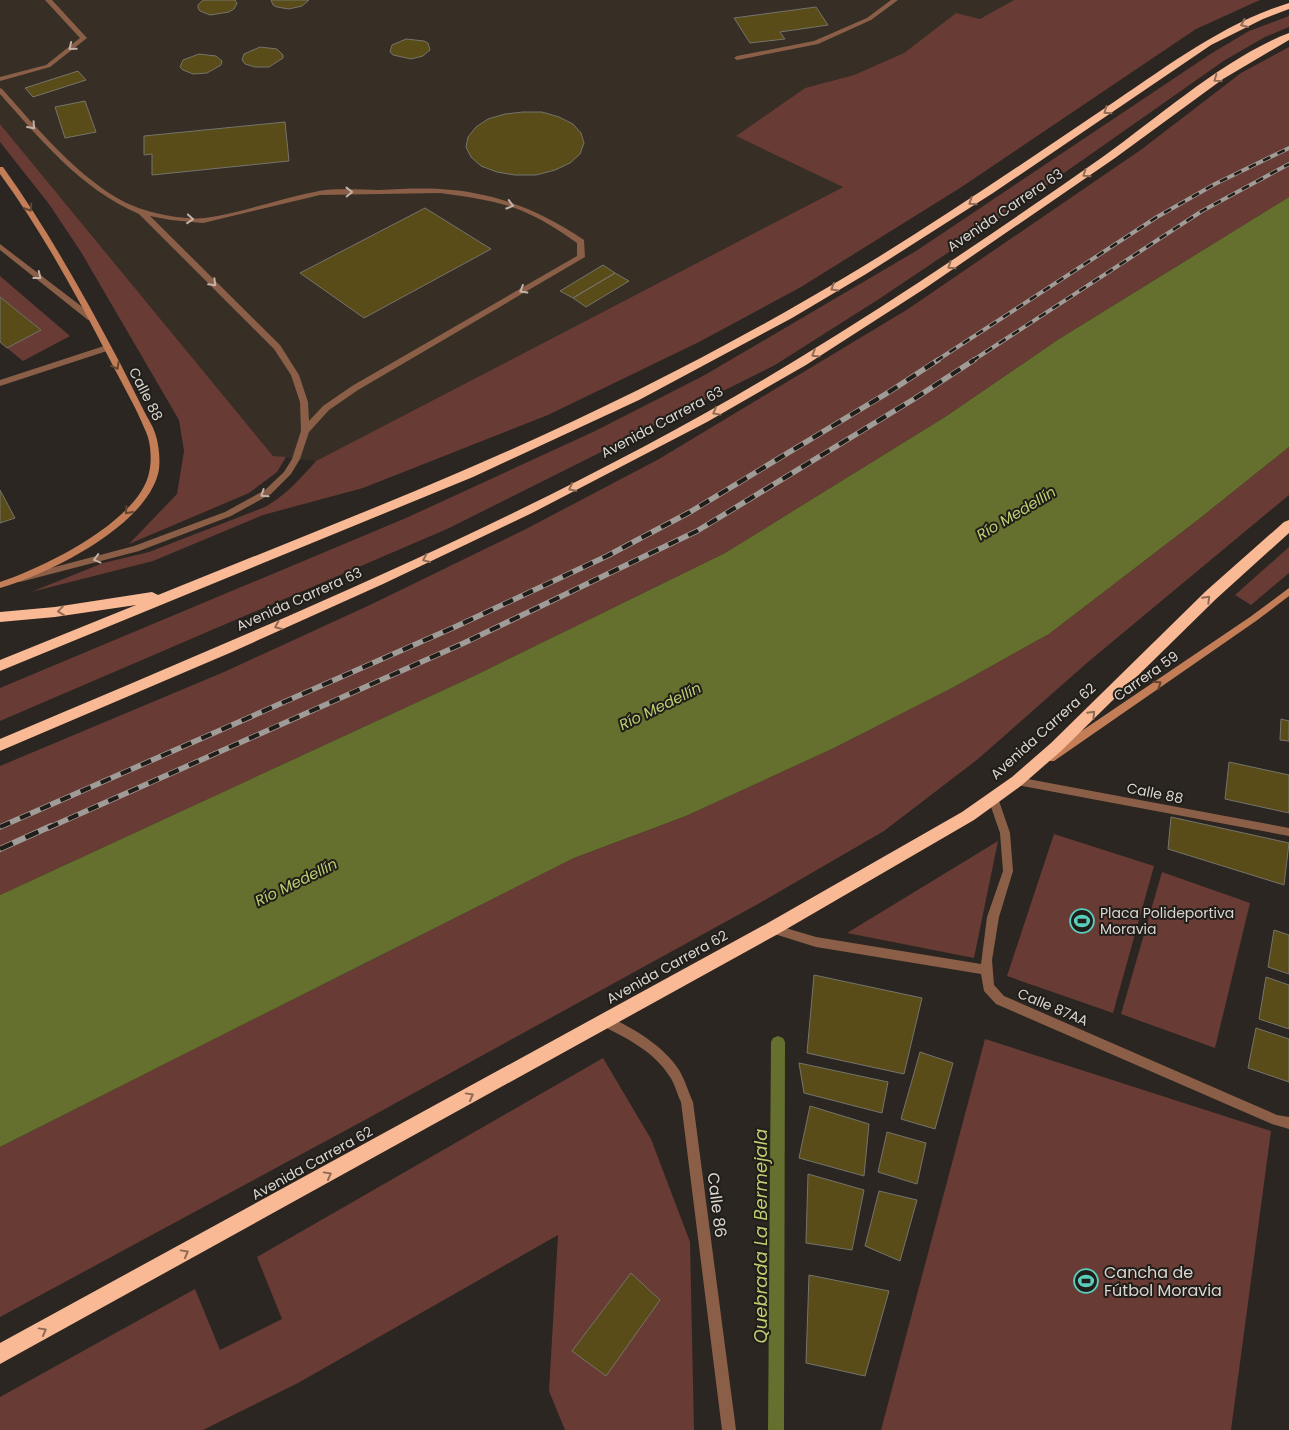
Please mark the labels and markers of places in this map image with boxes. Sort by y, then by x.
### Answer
place label: Placa Polideportiva Moravia [1100,903,1234,939]
sports icon: Placa Polideportiva Moravia [1069,908,1095,934]
place label: Cancha de Fútbol Moravia [1104,1261,1222,1302]
sports icon: Cancha de Fútbol Moravia [1073,1268,1099,1294]

